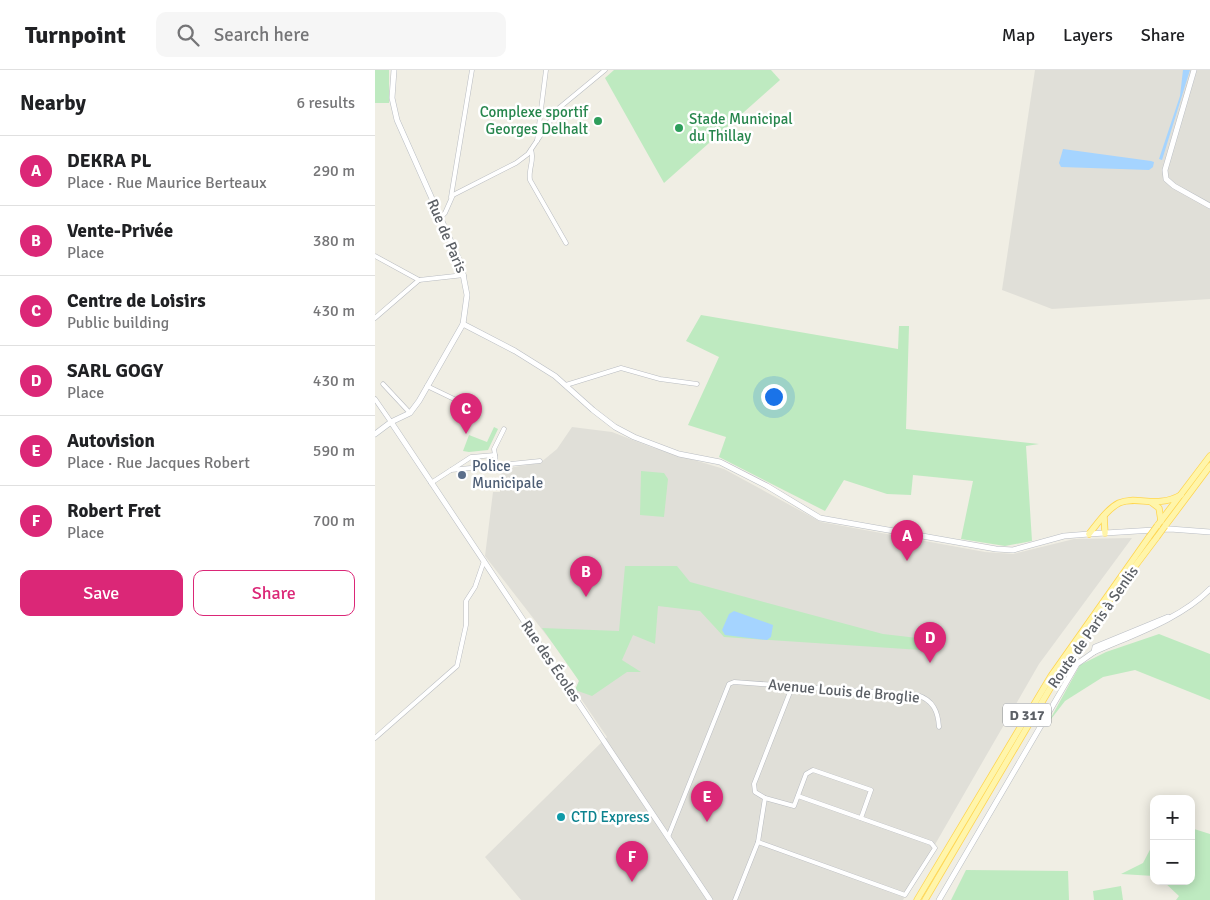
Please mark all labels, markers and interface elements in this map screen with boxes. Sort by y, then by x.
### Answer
search box [156,12,506,57]
text: Turnpoint [25,20,126,50]
icon: search [174,21,202,49]
text: Search here [214,23,309,47]
text: Map [1002,24,1035,46]
text: Layers [1063,24,1113,46]
text: Share [1141,24,1185,46]
text: Nearby [20,90,86,116]
text: 6 results [296,93,355,113]
place label: Complexe sportif Georges Delhalt [480,103,589,138]
place label: Stade Municipal du Thillay [689,110,793,145]
marker: Complexe sportif Georges Delhalt [592,115,604,127]
marker: Stade Municipal du Thillay [673,122,685,134]
text: DEKRA PL [67,149,151,173]
text: A [31,161,41,181]
text: 290 m [313,161,355,181]
text: Place · Rue Maurice Berteaux [67,173,267,193]
street label: Rue de Paris [423,196,471,276]
text: Vente-Privée [67,219,173,243]
text: B [31,231,41,251]
text: 380 m [313,231,355,251]
text: Place [67,243,104,263]
text: Centre de Loisirs [67,289,206,313]
text: C [31,301,41,321]
text: 430 m [313,301,355,321]
text: Public building [67,313,169,333]
text: SARL GOGY [67,359,163,383]
text: D [31,371,41,391]
text: 430 m [313,371,355,391]
text: Place [67,383,104,403]
your location [761,384,787,410]
pin: C [450,393,482,434]
text: Autovision [67,429,155,453]
text: E [31,441,41,461]
text: 590 m [313,441,355,461]
text: Place · Rue Jacques Robert [67,453,250,473]
place label: Police Municipale [472,457,543,492]
marker: Police Municipale [456,469,468,481]
text: Robert Fret [67,499,161,523]
text: F [32,511,40,531]
text: 700 m [313,511,355,531]
pin: A [891,520,923,561]
text: Place [67,523,104,543]
pin: B [570,556,602,597]
street label: Route de Paris à Senlis [1044,562,1142,691]
button: Save [20,570,183,616]
button: Share [193,570,355,616]
street label: Rue des Écoles [517,616,586,706]
pin: D [914,622,946,663]
street label: Avenue Louis de Broglie [767,675,921,707]
road number: D 317 [1003,704,1051,726]
pin: E [691,781,723,822]
map controls [1150,795,1195,885]
button: + [1150,795,1195,840]
place label: CTD Express [571,808,650,826]
marker: CTD Express [555,811,567,823]
button: − [1150,840,1195,885]
pin: F [616,841,648,882]

